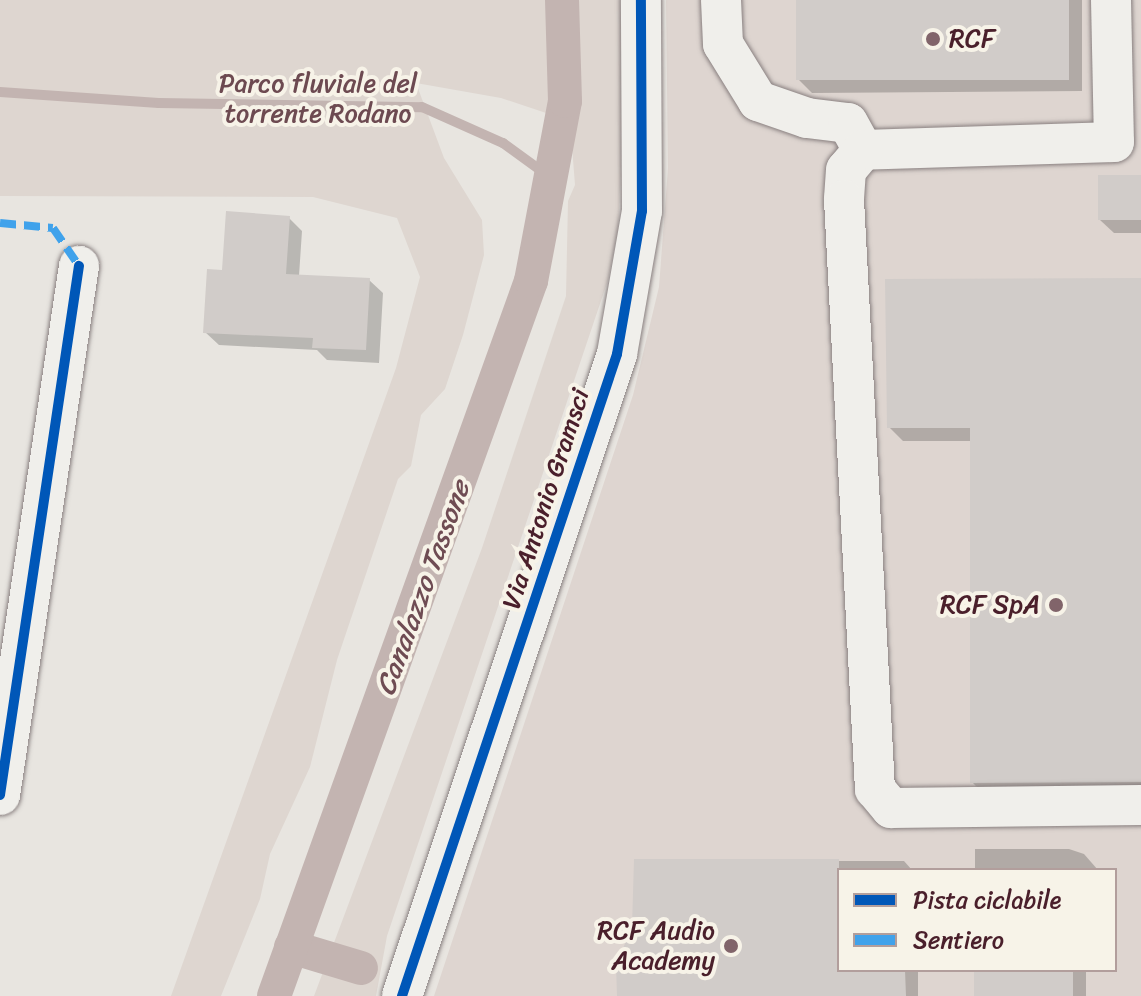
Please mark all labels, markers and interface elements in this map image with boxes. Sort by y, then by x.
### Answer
place label: RCF [949,23,995,55]
marker: RCF [924,30,942,48]
park label: Parco fluviale del torrente Rodano [218,68,418,130]
street label: Via Antonio Gramsci [496,385,596,613]
water label: Canalazzo Tassone [368,476,478,700]
place label: RCF SpA [940,589,1040,621]
marker: RCF SpA [1047,596,1065,614]
legend [837,868,1117,972]
text: Pista ciclabile [913,879,1061,921]
place label: RCF Audio Academy [597,915,715,976]
text: Sentiero [913,919,1004,961]
marker: RCF Audio Academy [722,937,740,955]

